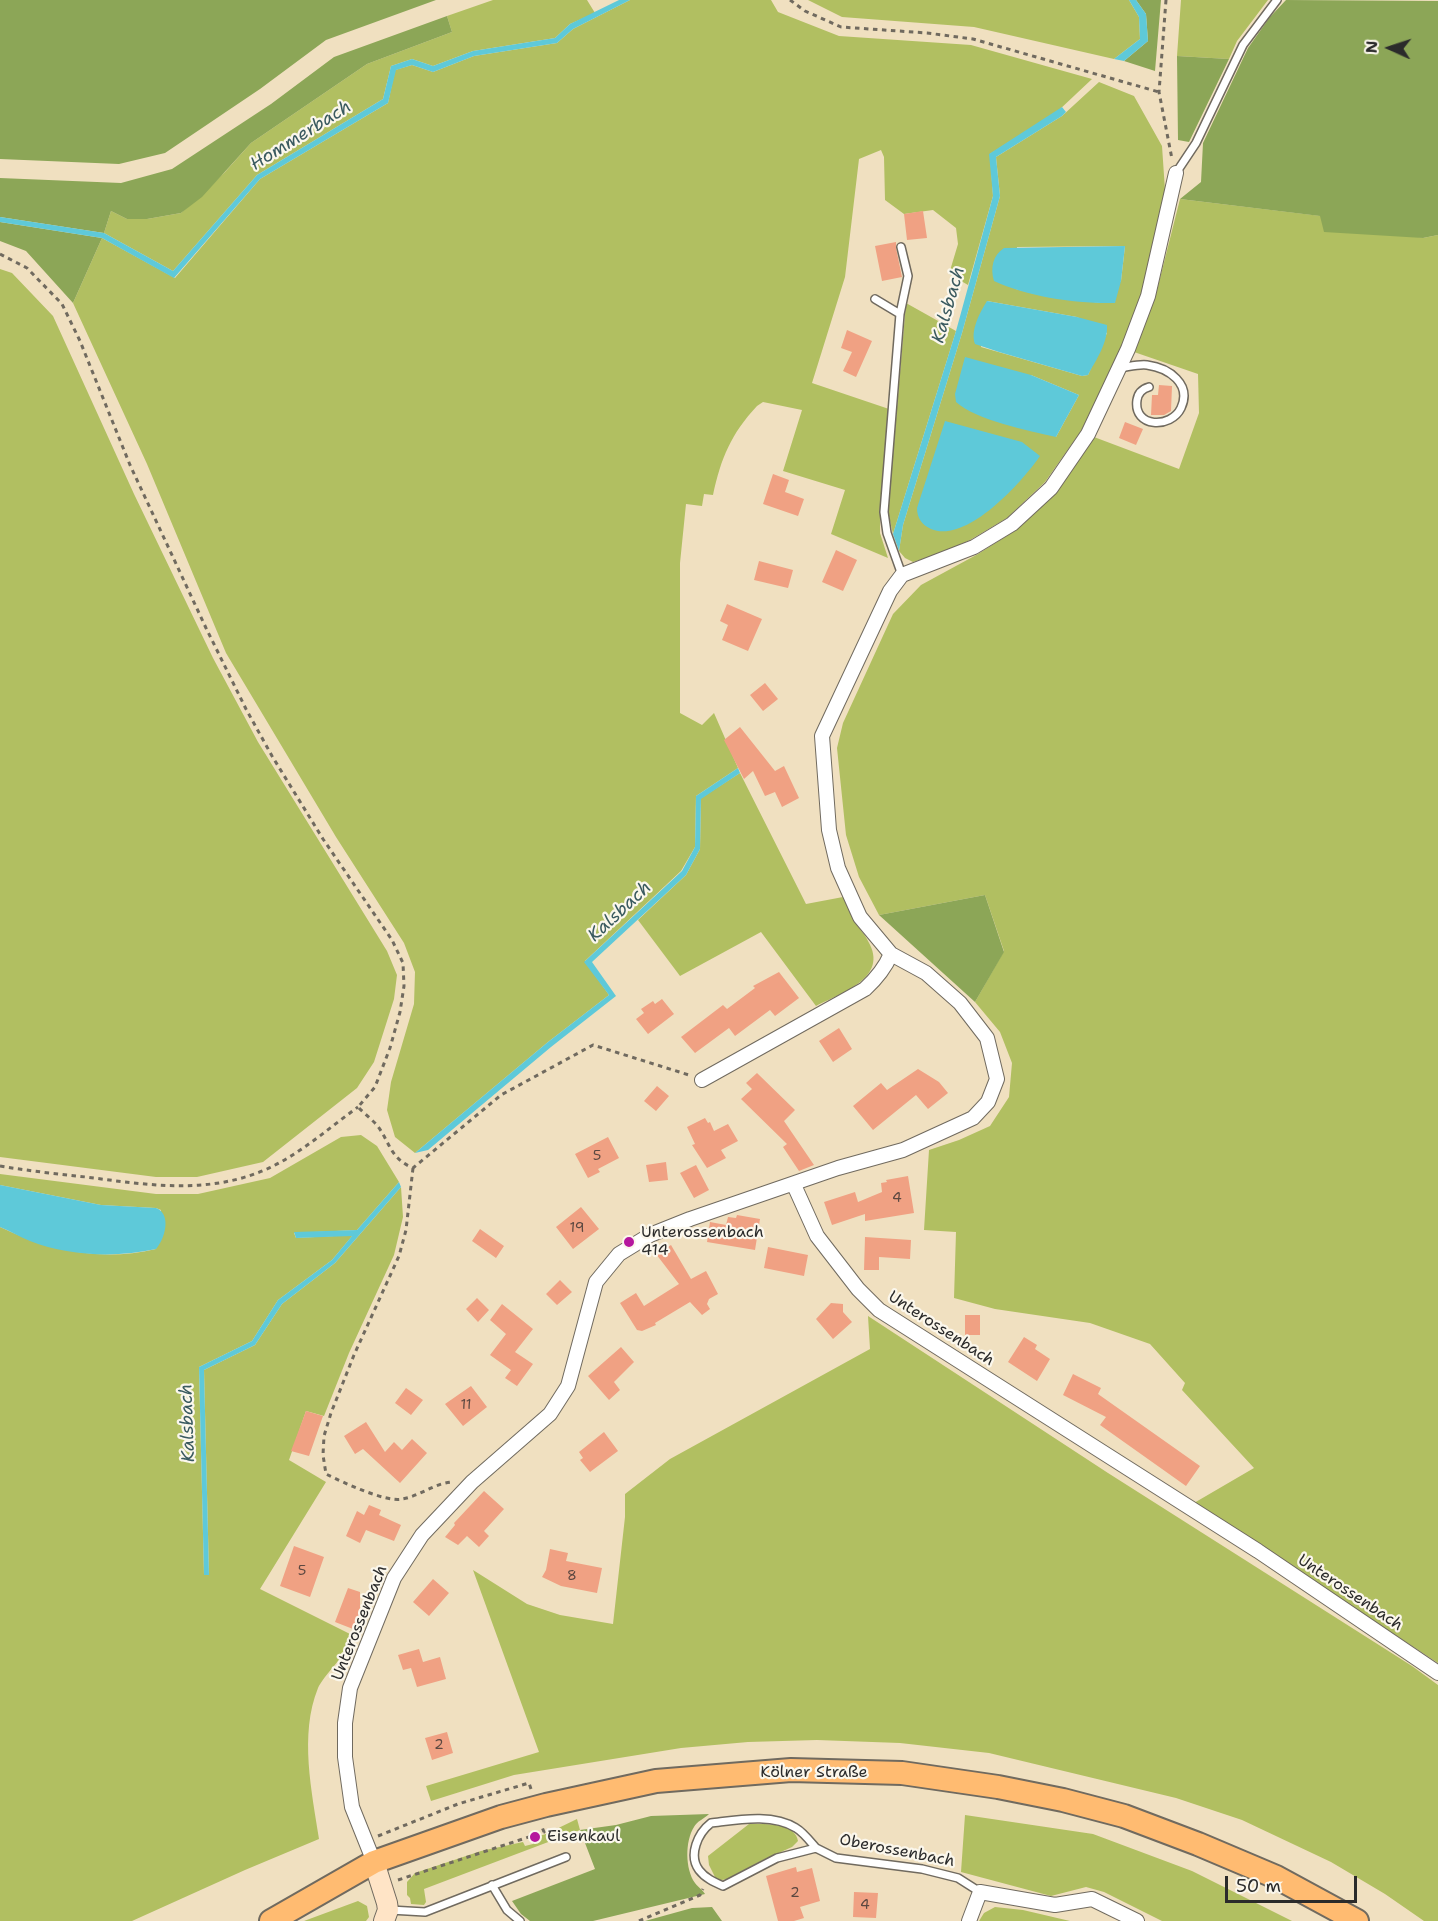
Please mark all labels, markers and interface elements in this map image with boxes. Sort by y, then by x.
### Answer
north arrow [1360,18,1420,78]
text: N [1361,40,1382,54]
water label: Hommerbach [246,96,356,176]
water label: Kalsbach [928,264,970,346]
water label: Kalsbach [584,877,656,947]
house number: 5 [593,1148,601,1164]
house number: 4 [892,1190,902,1206]
house number: 19 [569,1220,585,1236]
place label: Unterossenbach 414 [641,1223,764,1261]
marker: Unterossenbach 414 [622,1235,636,1249]
street label: Unterossenbach [884,1288,998,1370]
water label: Kalsbach [176,1383,200,1463]
house number: 11 [460,1397,472,1413]
street label: Unterossenbach [1294,1551,1406,1635]
house number: 5 [298,1563,306,1579]
street label: Unterossenbach [328,1563,392,1683]
house number: 8 [567,1568,577,1584]
house number: 2 [434,1737,444,1753]
street label: Kölner Straße [760,1763,868,1783]
place label: Eisenkaul [547,1827,620,1847]
marker: Eisenkaul [528,1830,542,1844]
street label: Oberossenbach [838,1830,956,1872]
scale bar [1228,1864,1360,1902]
text: 50 m [1236,1874,1281,1898]
house number: 2 [790,1885,800,1901]
house number: 4 [860,1897,870,1913]

